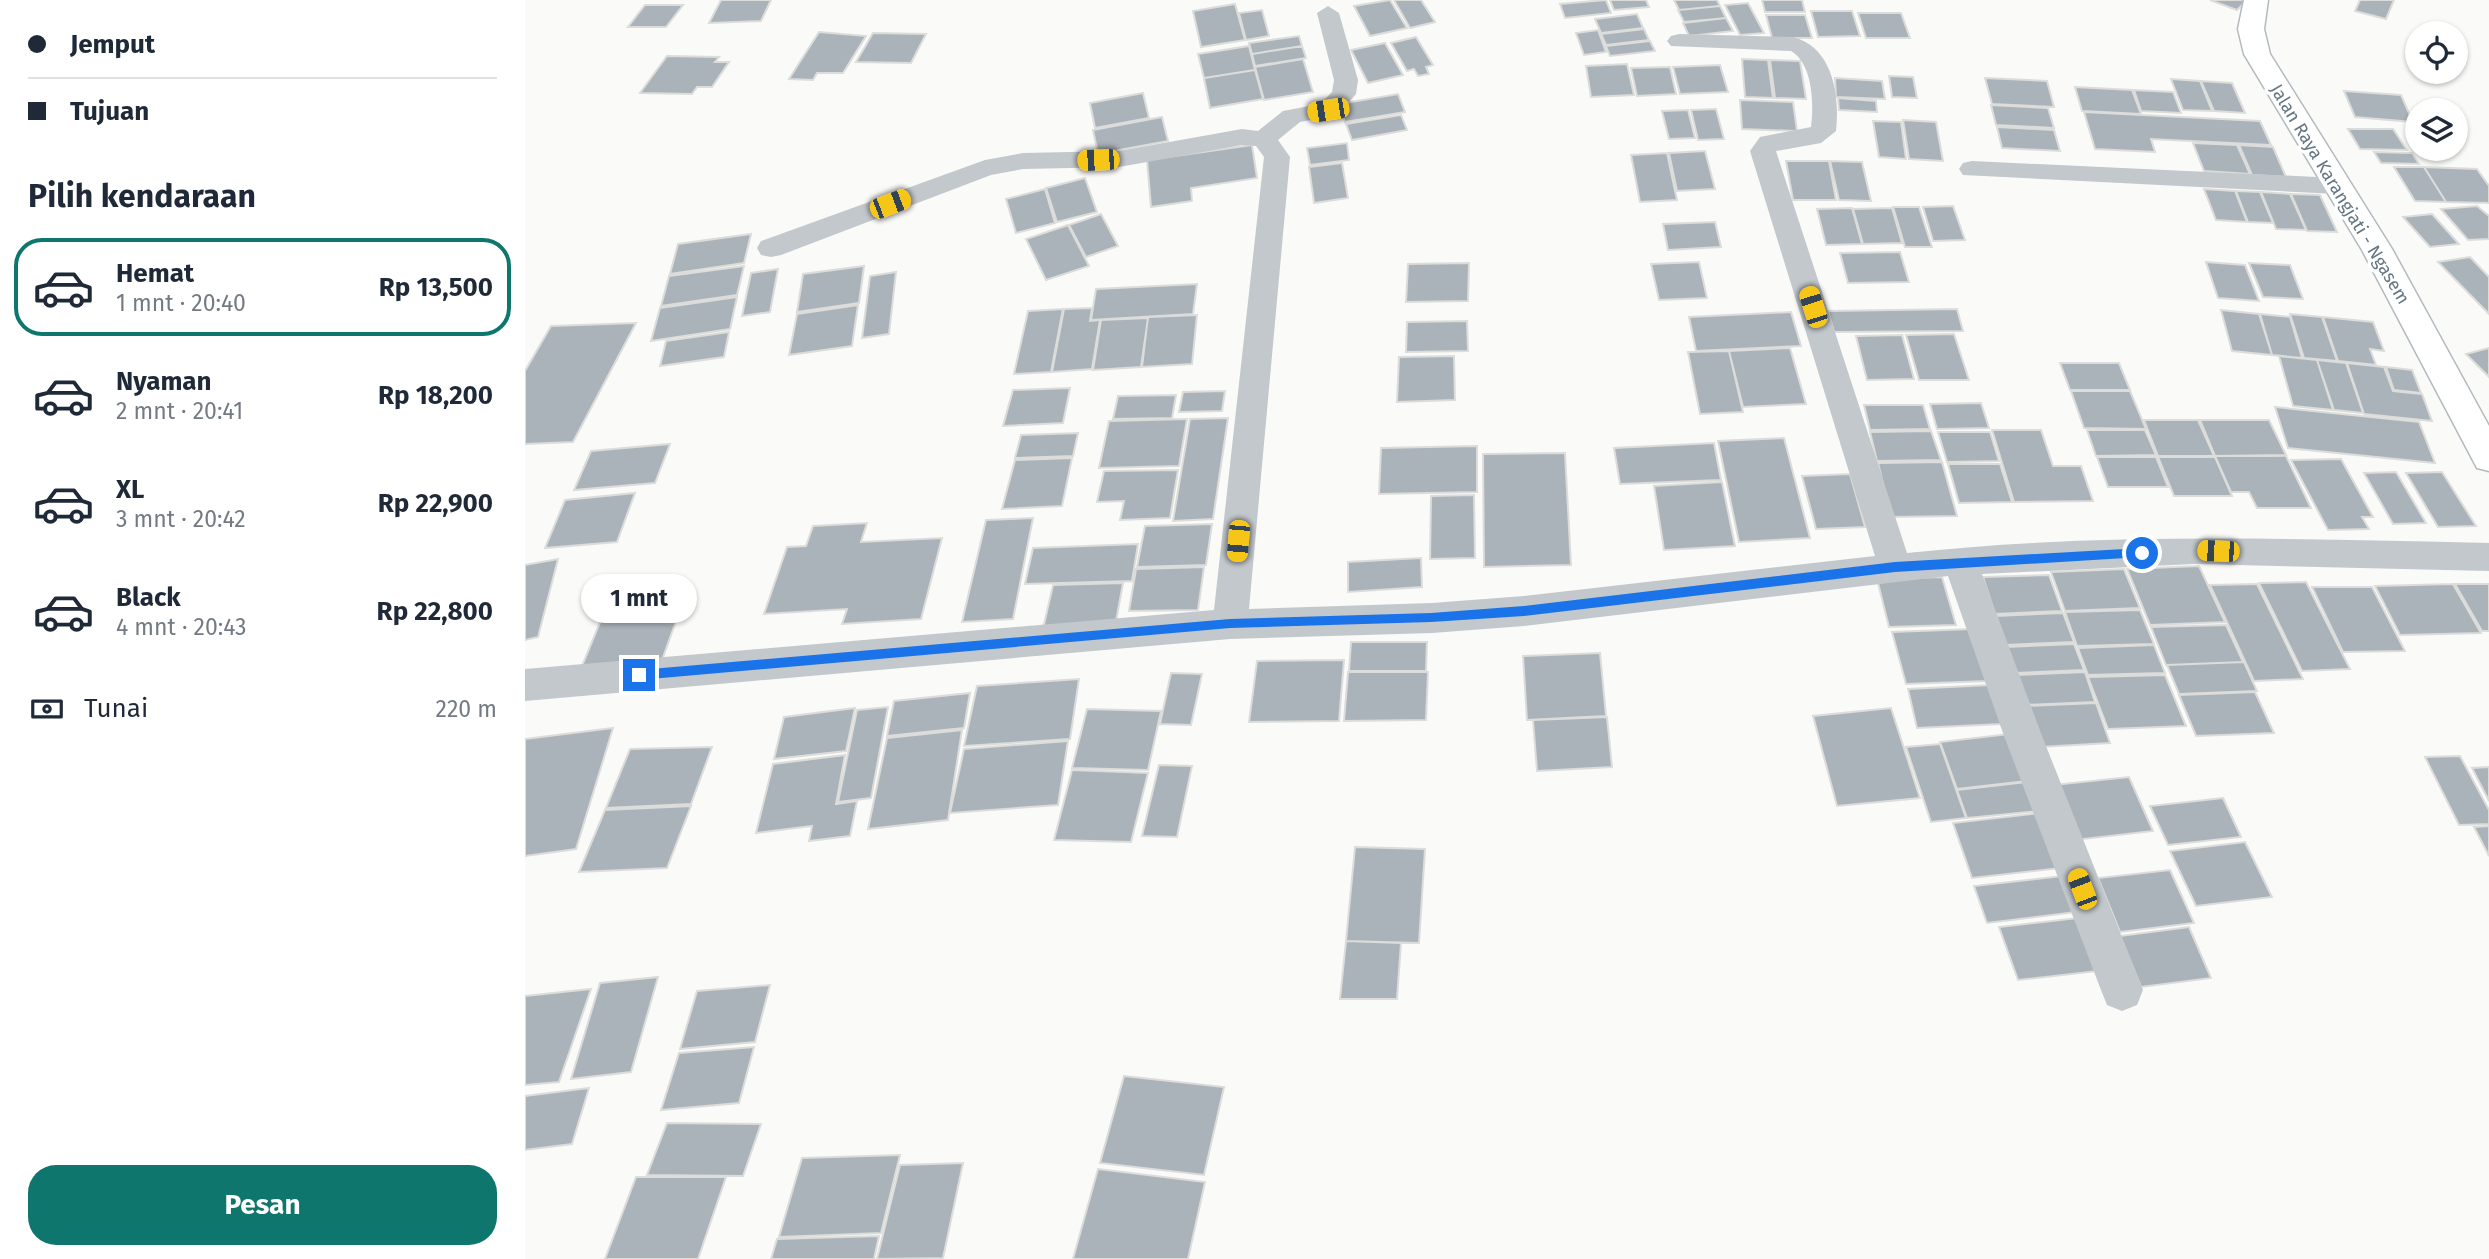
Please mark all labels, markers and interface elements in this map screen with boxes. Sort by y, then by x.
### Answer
map controls [2405,21,2468,161]
button: locate [2405,21,2468,84]
text: Jemput [70,29,155,60]
street label: Jalan Raya Karangjati - Ngasem [2265,80,2415,308]
text: Tujuan [70,96,149,127]
car [1306,96,1351,124]
button: layers [2405,98,2468,161]
car [1077,149,1120,171]
text: Pilih kendaraan [28,177,256,215]
car [867,187,914,221]
icon: car [32,256,95,319]
text: Hemat [116,258,194,289]
text: Rp 13,500 [379,272,493,303]
car [1797,284,1830,330]
text: 1 mnt · 20:40 [116,289,246,317]
icon: car [32,364,95,427]
text: Nyaman [116,366,212,397]
text: Rp 18,200 [378,380,493,411]
text: 2 mnt · 20:41 [116,397,243,425]
icon: car [32,472,95,535]
text: XL [116,474,144,505]
text: Rp 22,900 [378,488,493,519]
text: 3 mnt · 20:42 [116,505,246,533]
car [1226,519,1251,563]
route start [2126,537,2158,569]
car [2197,540,2240,562]
callout: 1 mnt [581,574,697,622]
icon: car [32,580,95,643]
text: Black [116,582,181,613]
text: 1 mnt [610,584,668,612]
text: Rp 22,800 [377,596,493,627]
text: 4 mnt · 20:43 [116,613,246,641]
route end [623,659,655,691]
icon: cash [28,690,66,728]
text: Tunai [84,693,148,724]
text: 220 m [436,695,497,723]
car [2065,866,2100,912]
button: Pesan [28,1165,497,1245]

